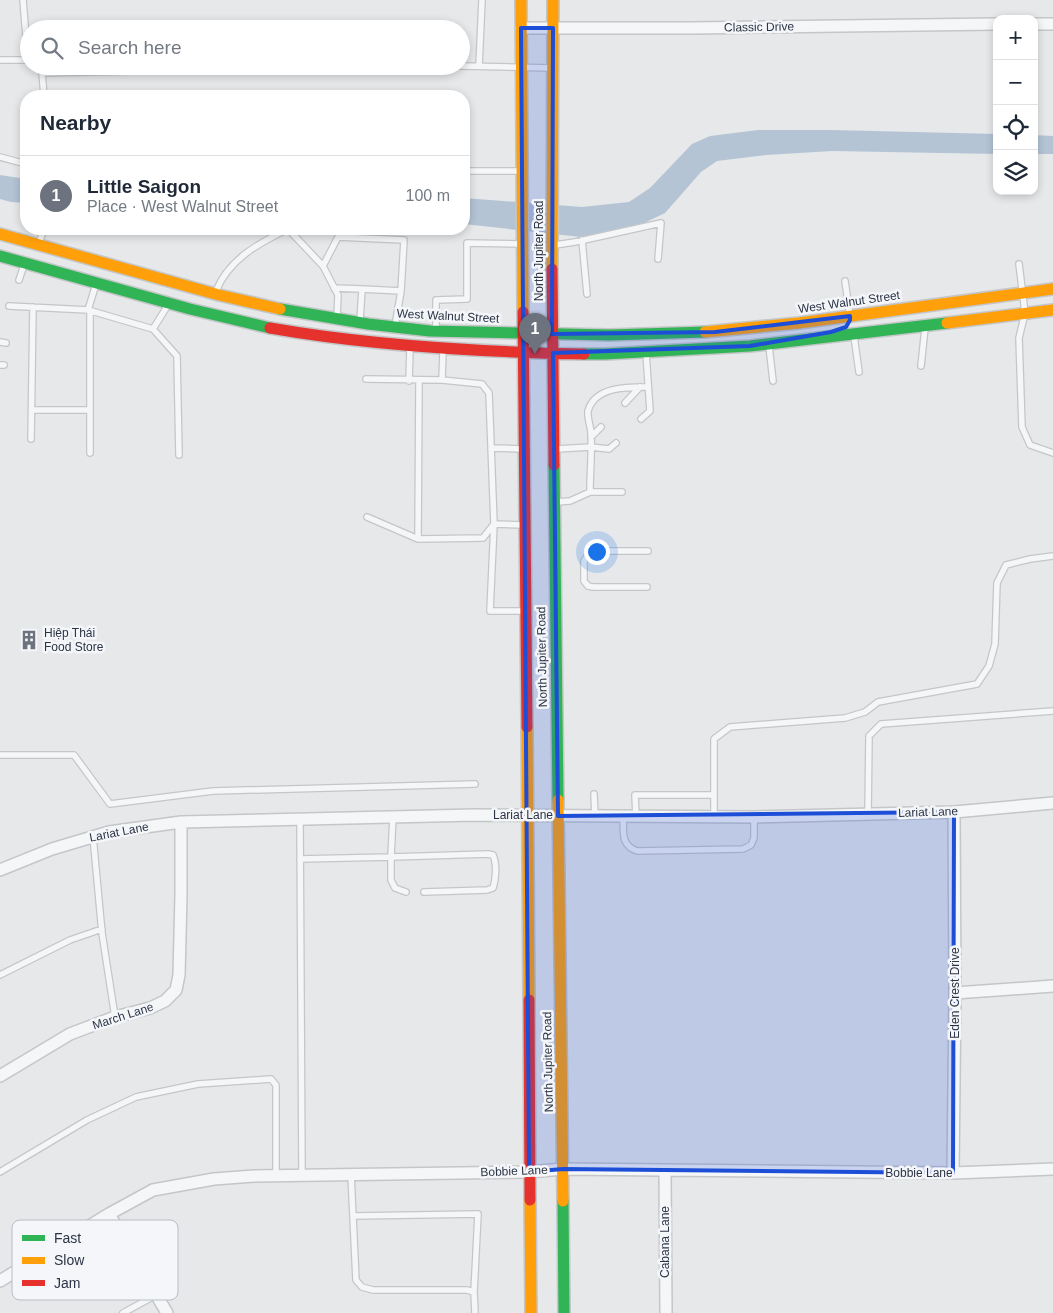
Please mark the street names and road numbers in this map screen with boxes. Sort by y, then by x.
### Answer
street label: Classic Drive [724,19,794,35]
street label: North Jupiter Road [532,201,546,301]
street label: West Walnut Street [797,288,901,316]
street label: West Walnut Street [396,306,500,326]
street label: North Jupiter Road [534,607,550,707]
street label: Lariat Lane [898,804,959,820]
street label: Lariat Lane [493,808,553,822]
street label: Lariat Lane [88,819,150,845]
street label: Eden Crest Drive [948,947,962,1039]
street label: March Lane [91,999,156,1032]
street label: North Jupiter Road [540,1012,556,1112]
street label: Bobbie Lane [480,1163,548,1179]
street label: Bobbie Lane [885,1166,953,1180]
street label: Cabana Lane [658,1206,672,1278]

